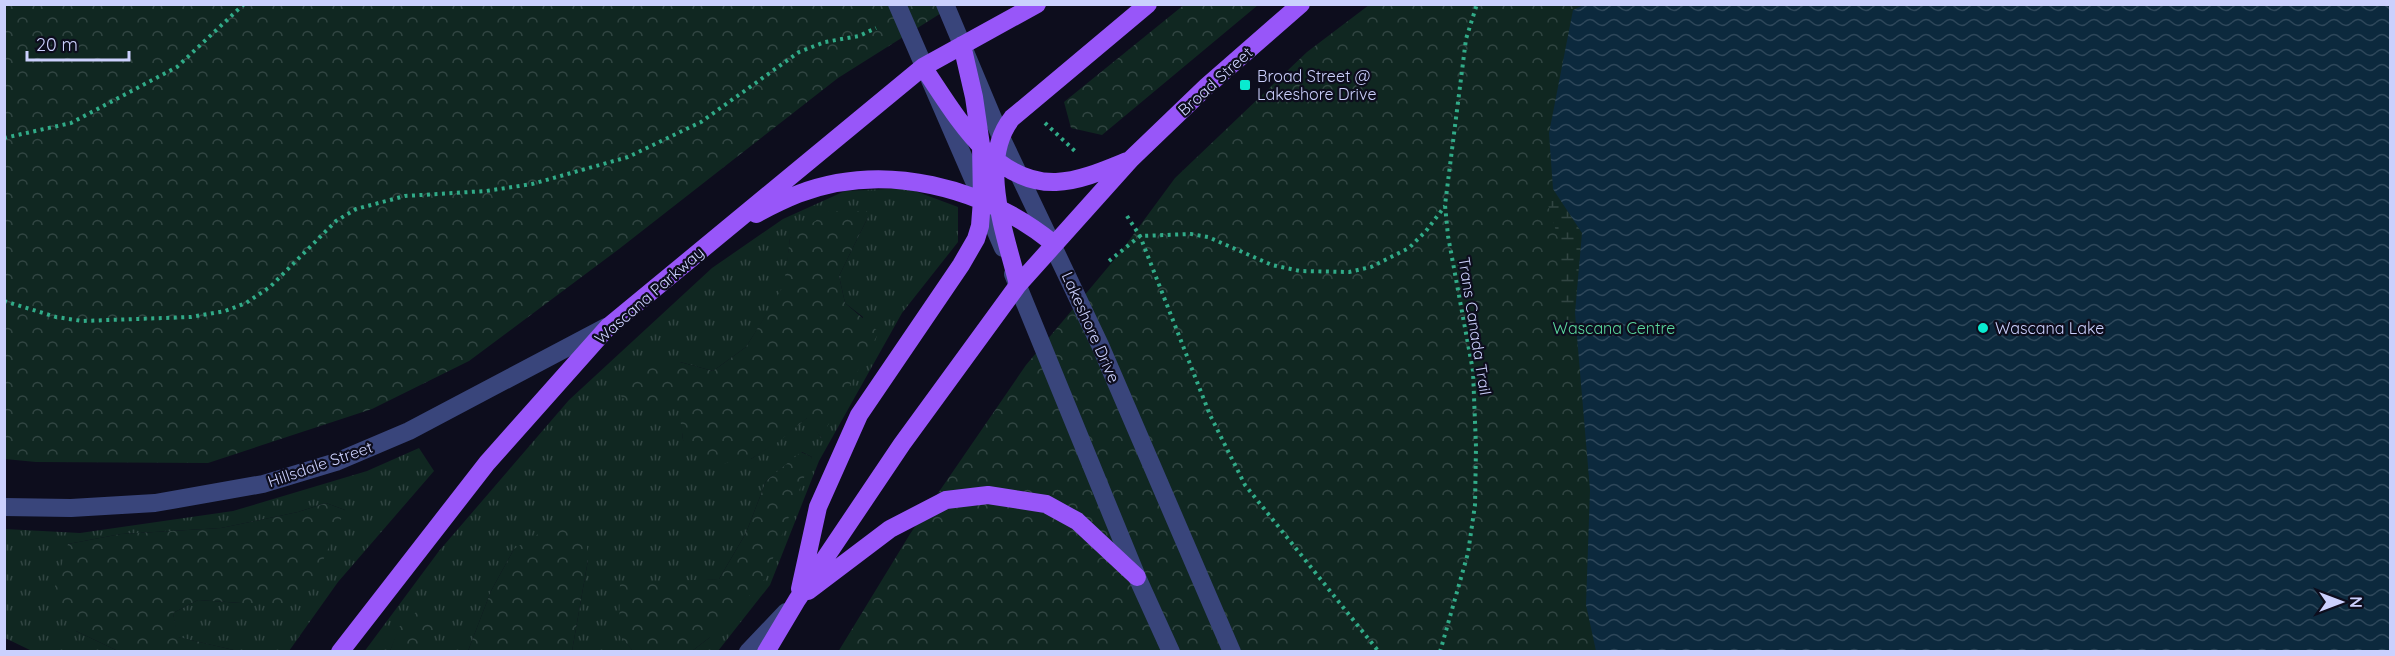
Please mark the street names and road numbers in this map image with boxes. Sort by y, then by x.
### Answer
street label: Broad Street [1174,42,1256,120]
street label: Wascana Parkway [590,242,708,348]
street label: Trans Canada Trail [1454,255,1496,397]
street label: Lakeshore Drive [1058,268,1124,386]
street label: Hillsdale Street [265,437,375,491]

